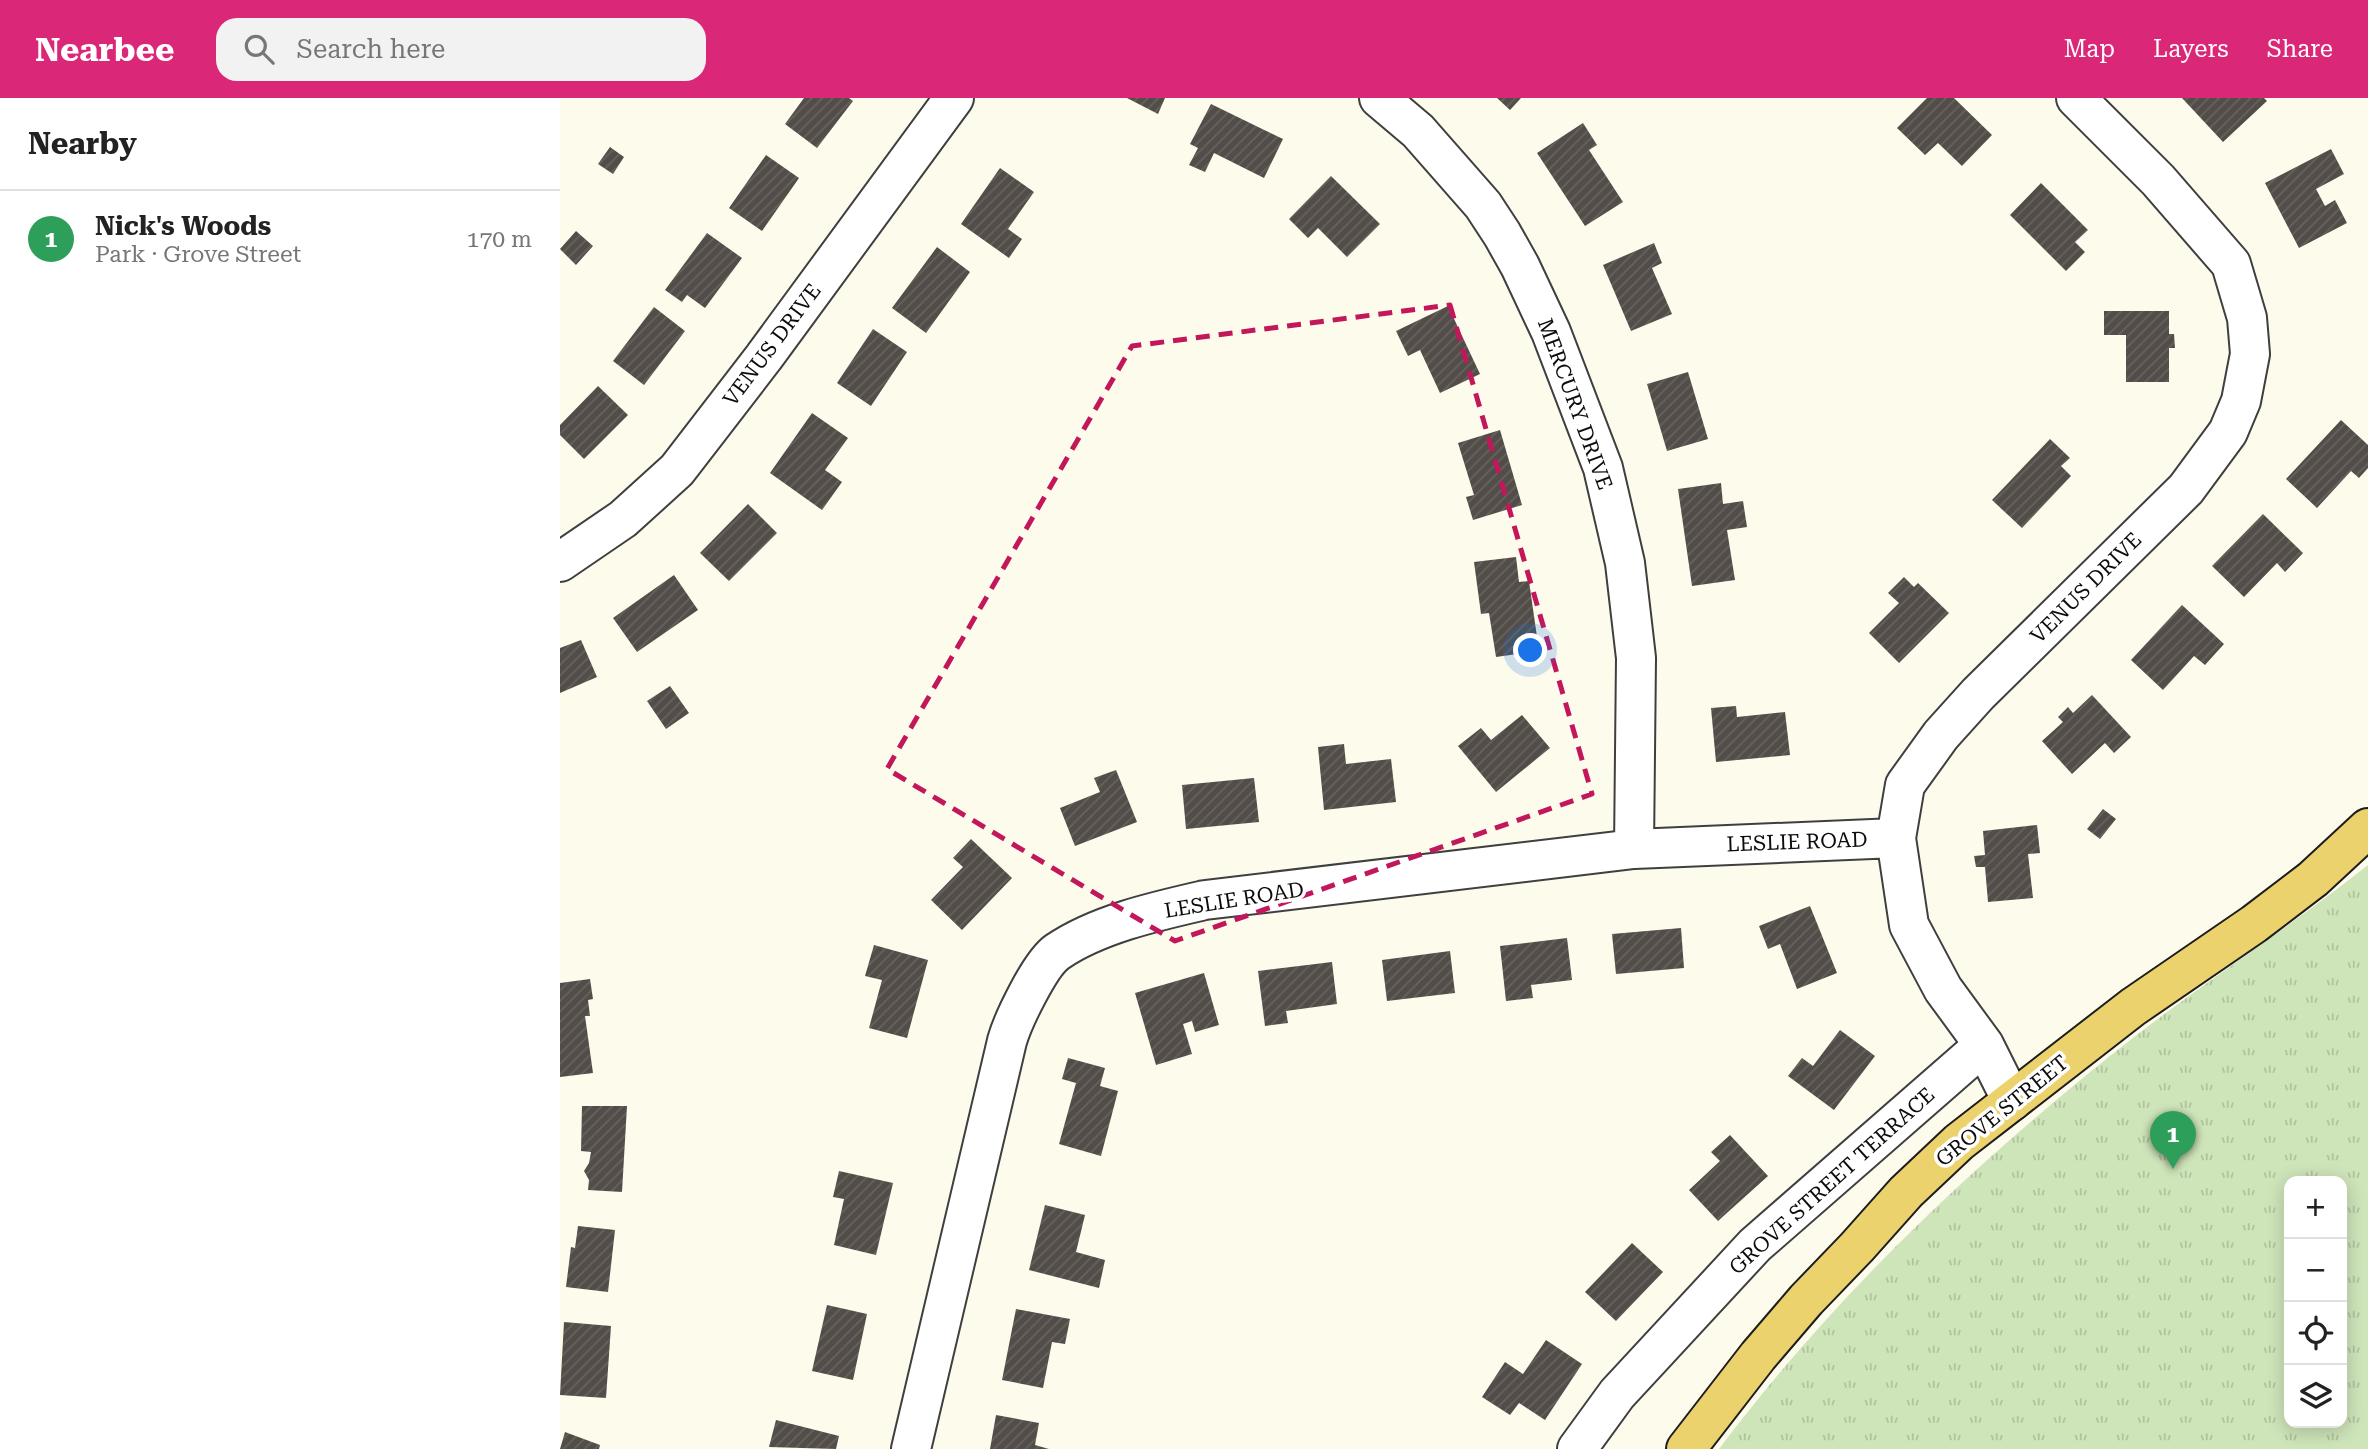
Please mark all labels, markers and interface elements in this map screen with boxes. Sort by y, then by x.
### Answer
search box [216,18,706,81]
text: Nearbee [35,30,174,69]
icon: search [240,30,278,68]
text: Search here [296,34,445,64]
text: Map [2064,35,2115,63]
text: Layers [2153,35,2229,63]
text: Share [2267,35,2333,63]
text: Nearby [28,126,137,161]
text: Nick's Woods [95,211,271,241]
text: 1 [45,226,57,253]
text: 170 m [467,226,532,253]
text: Park · Grove Street [95,241,301,268]
street label: VENUS DRIVE [718,279,826,411]
street label: MERCURY DRIVE [1533,315,1617,493]
street label: VENUS DRIVE [2026,528,2146,648]
your location [1513,633,1547,667]
street label: LESLIE ROAD [1726,828,1868,856]
street label: LESLIE ROAD [1163,877,1305,923]
street label: GROVE STREET [1931,1051,2073,1171]
street label: GROVE STREET TERRACE [1725,1083,1939,1279]
pin: 1 [2150,1111,2196,1169]
map controls [2284,1176,2347,1428]
button: + [2284,1176,2347,1239]
button: − [2284,1239,2347,1302]
button: locate [2284,1302,2347,1365]
button: layers [2284,1365,2347,1428]

